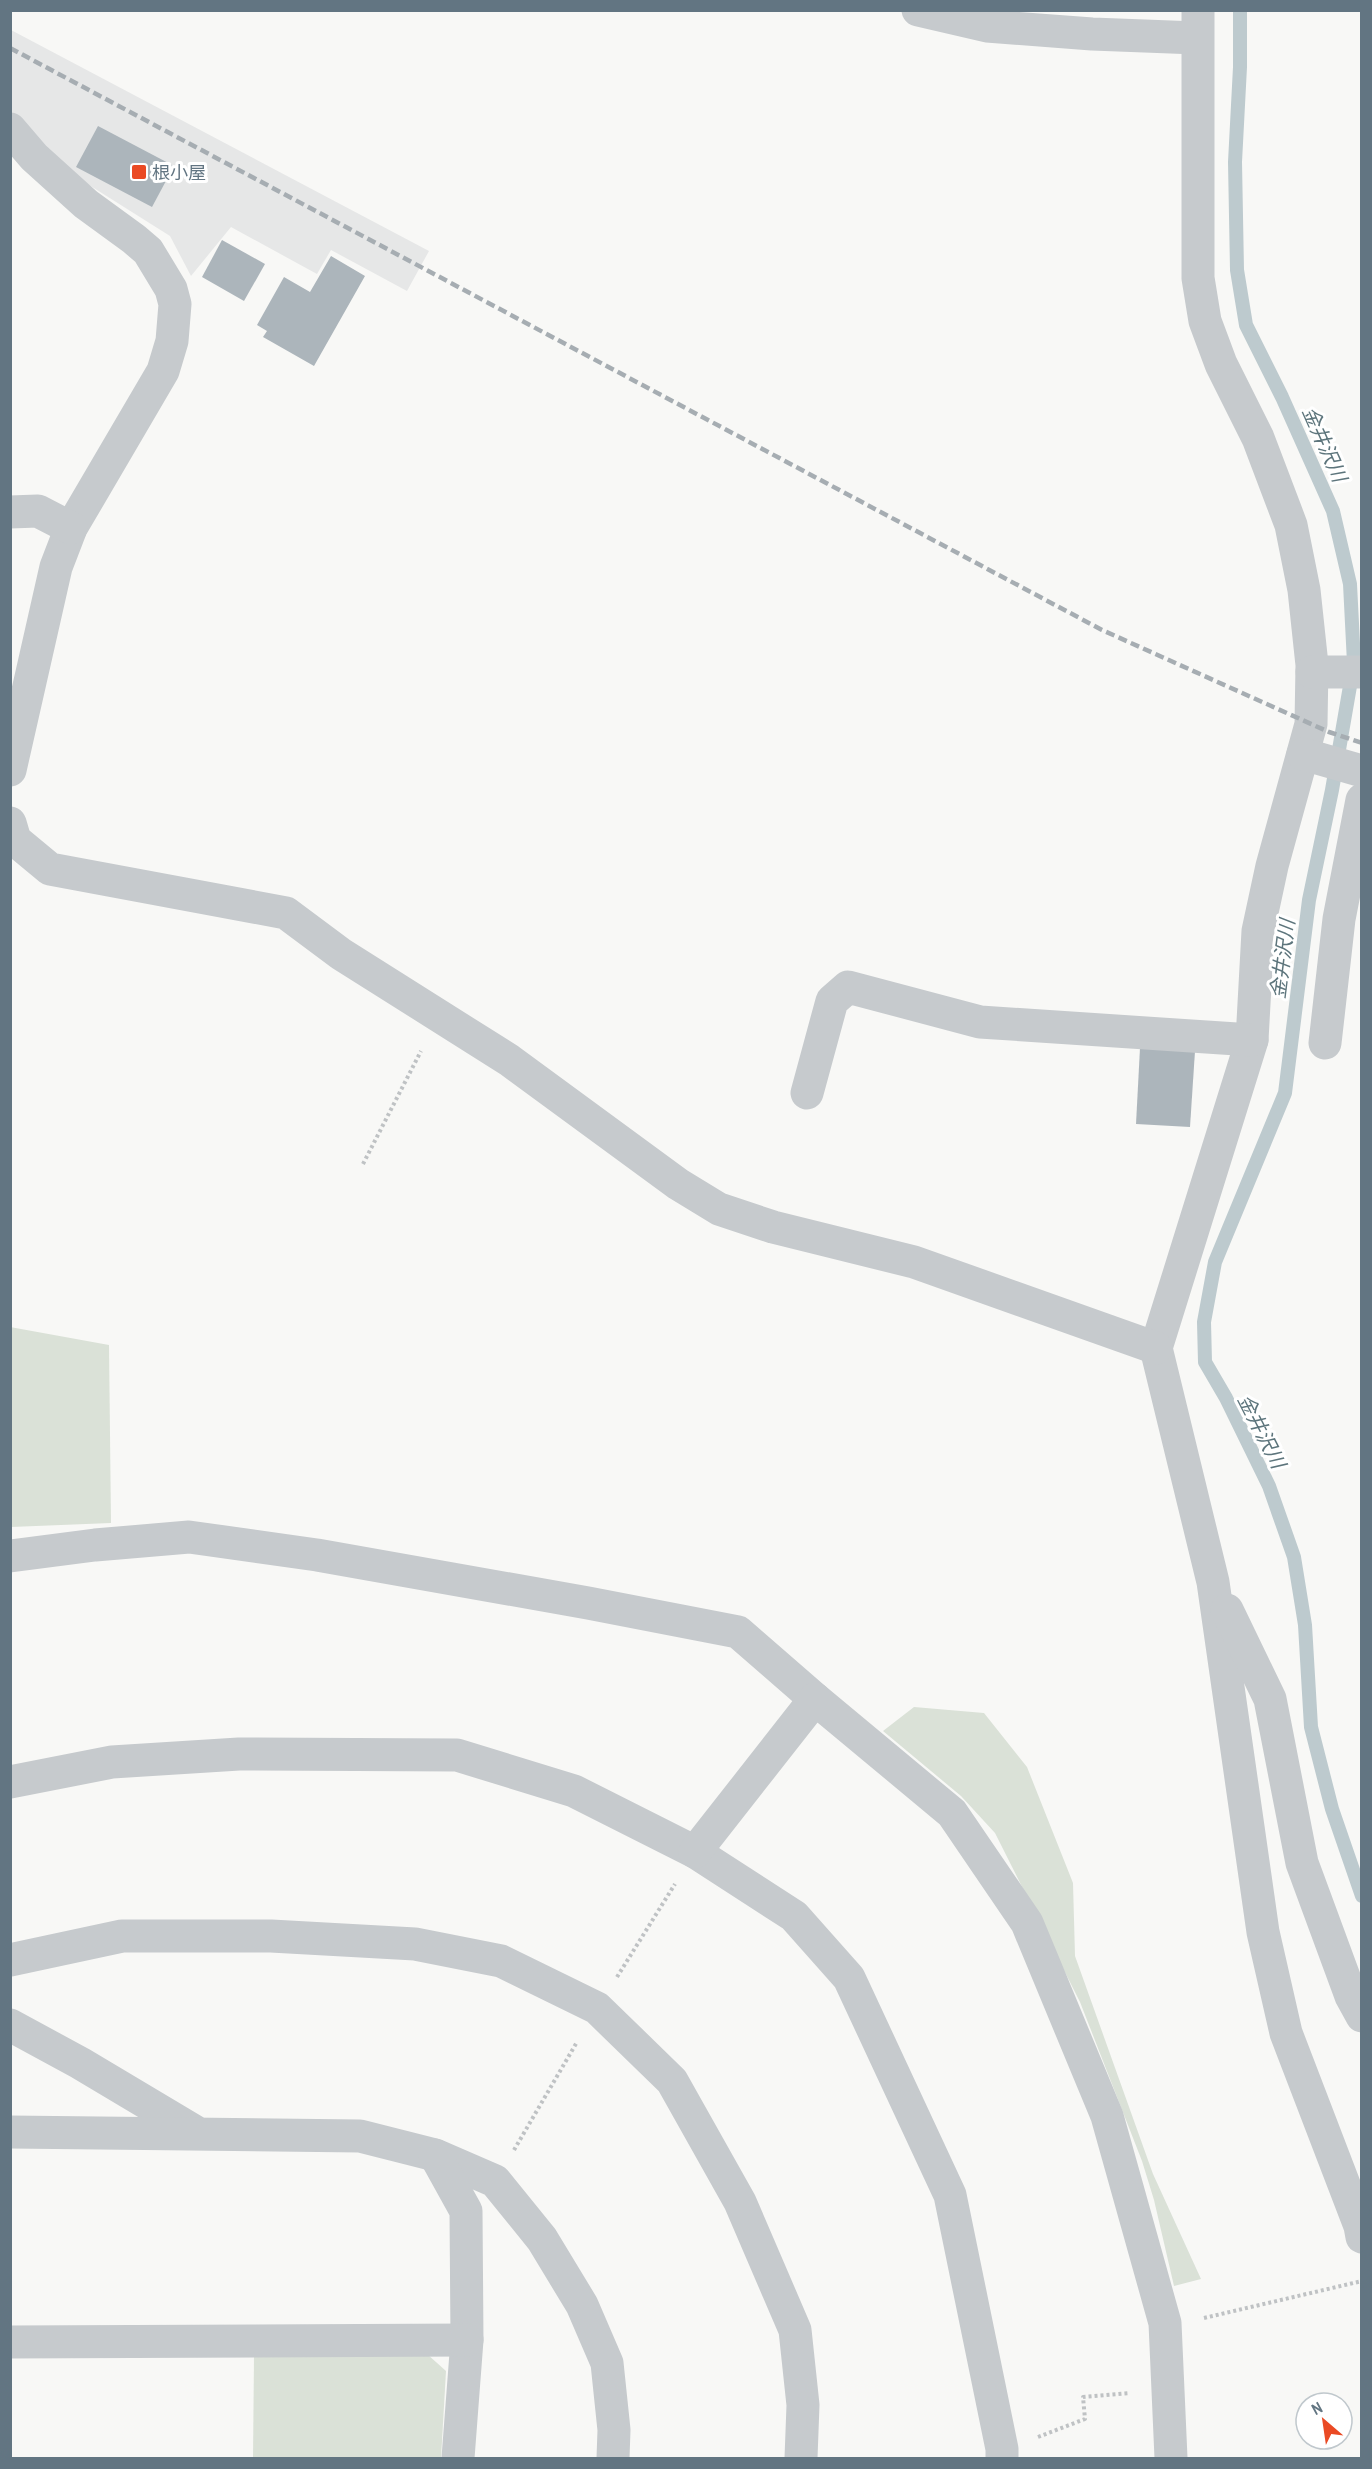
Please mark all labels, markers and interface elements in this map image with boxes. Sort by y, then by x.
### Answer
place label: 根小屋 [152,160,206,185]
marker: 根小屋 [130,163,148,181]
water label: 金井沢川 [1296,402,1354,488]
water label: 金井沢川 [1264,916,1301,1000]
water label: 金井沢川 [1232,1389,1293,1475]
north arrow [1294,2391,1354,2451]
text: N [1307,2396,1326,2420]

